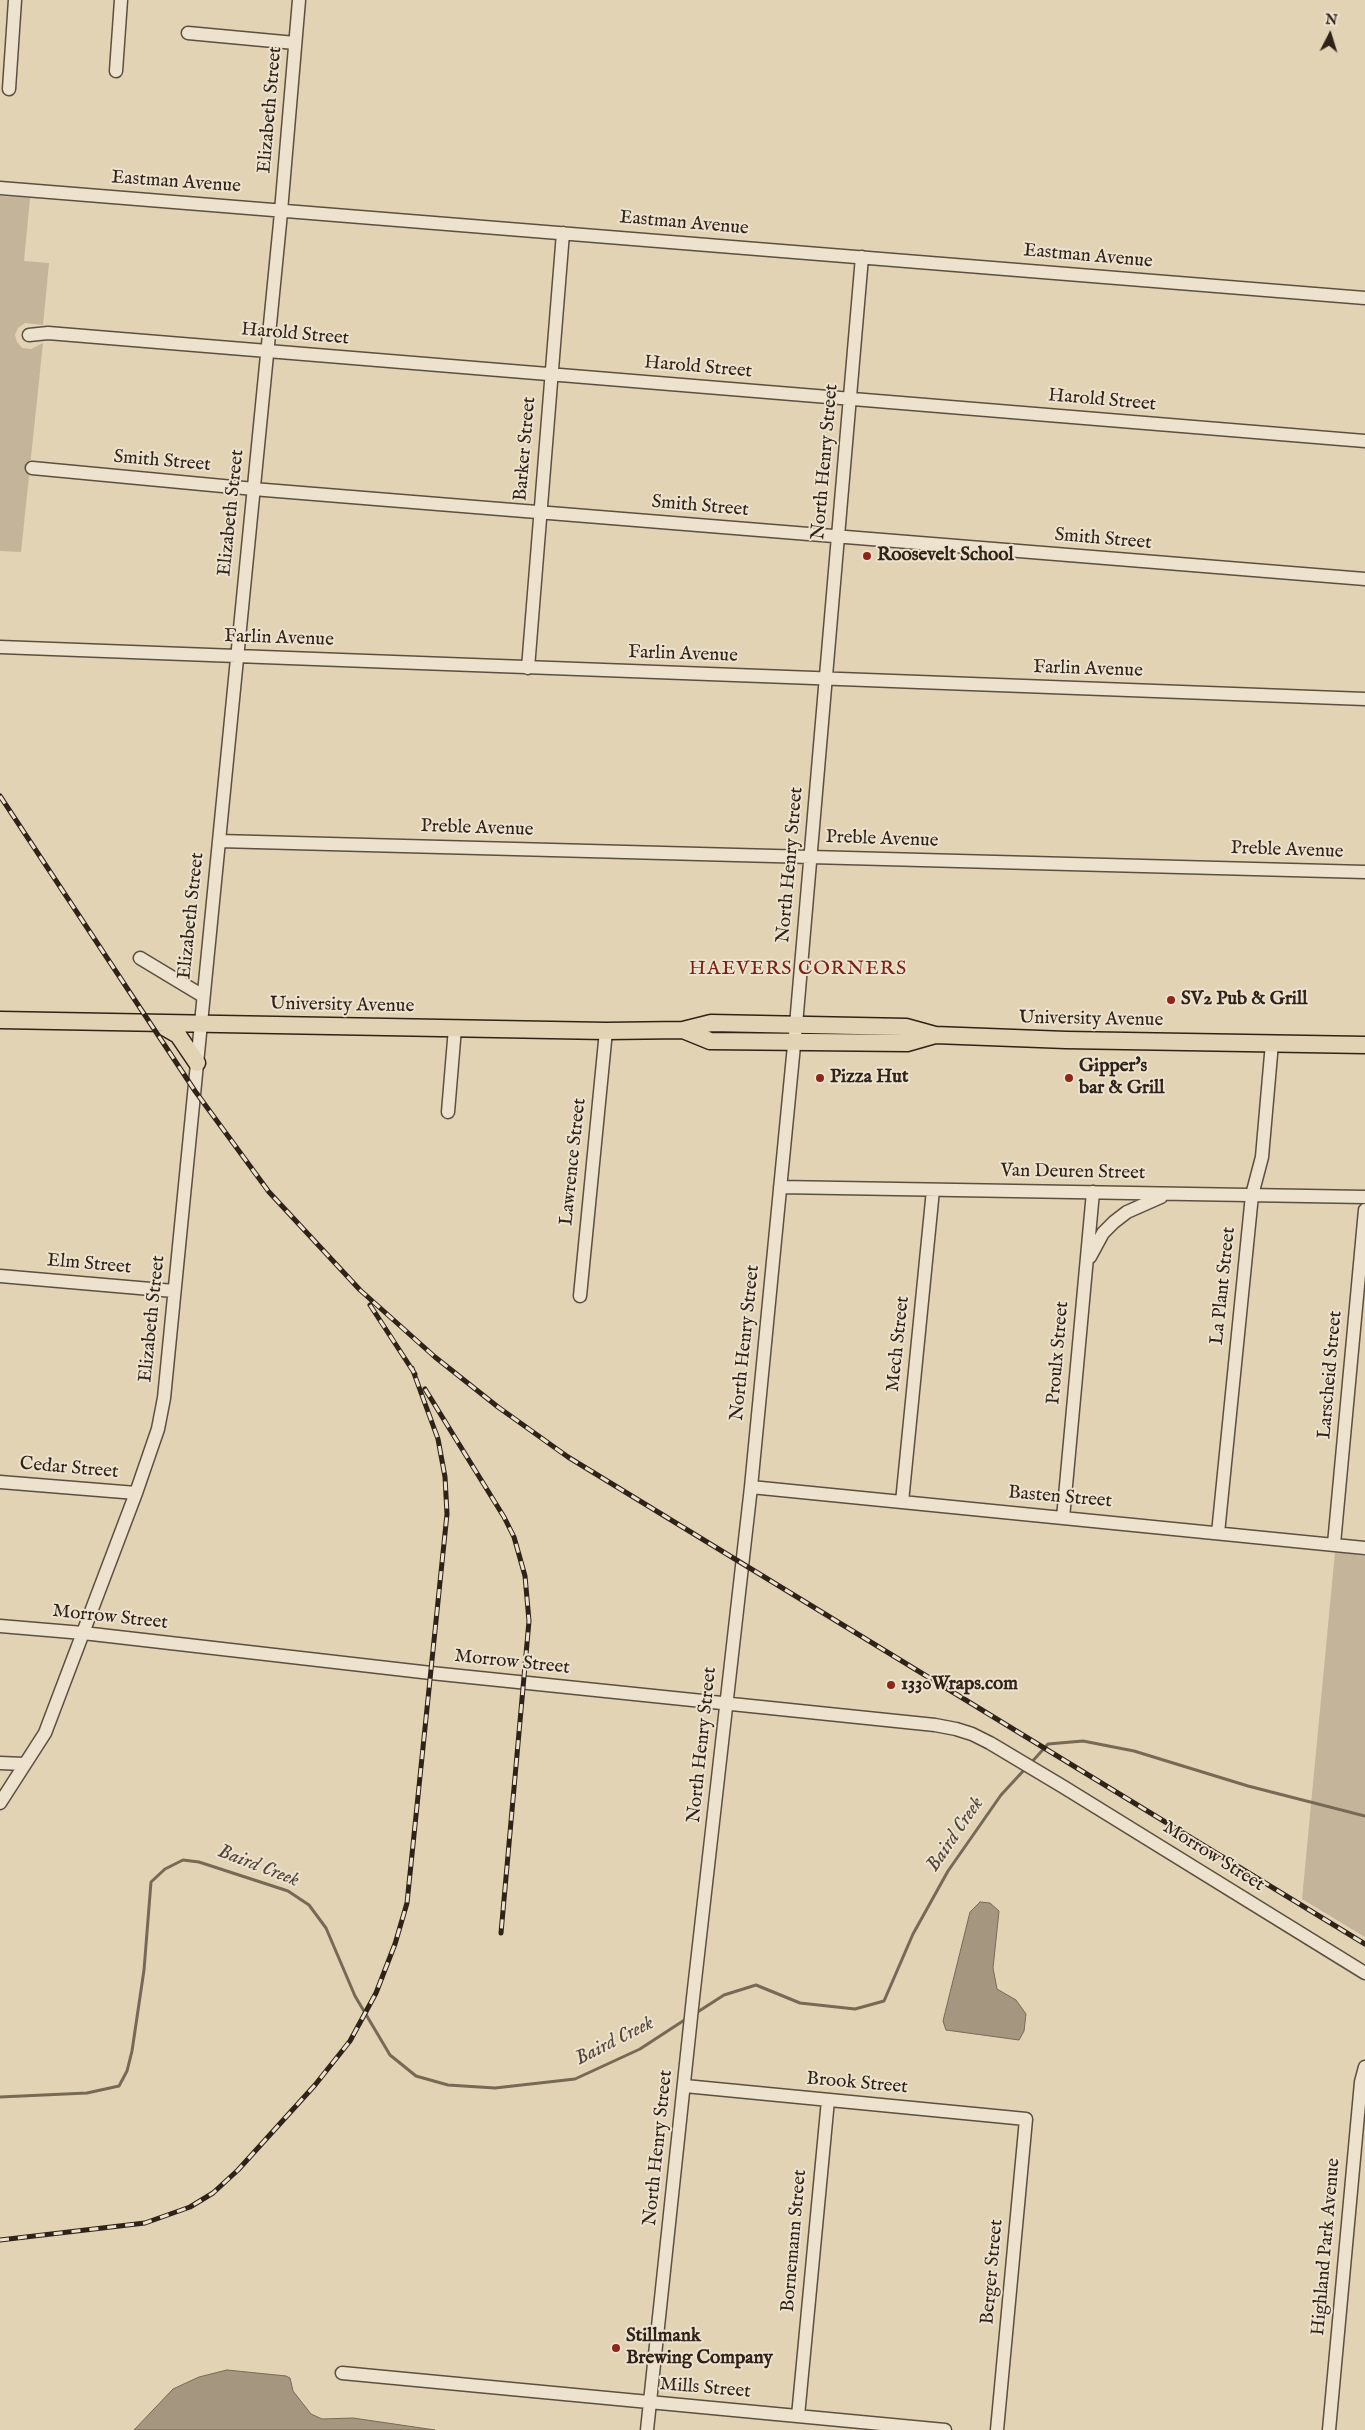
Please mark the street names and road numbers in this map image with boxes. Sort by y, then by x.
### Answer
street label: Elizabeth Street [254,46,288,174]
street label: Eastman Avenue [110,167,242,199]
street label: Eastman Avenue [618,207,750,241]
street label: Eastman Avenue [1022,240,1154,274]
street label: Harold Street [240,319,350,351]
street label: Harold Street [643,352,753,384]
street label: North Henry Street [808,383,844,541]
street label: Harold Street [1047,385,1157,417]
street label: Barker Street [510,396,542,502]
street label: Smith Street [112,446,212,478]
street label: Elizabeth Street [214,448,250,578]
street label: Smith Street [650,491,750,523]
street label: Smith Street [1053,524,1153,556]
street label: Farlin Avenue [224,626,334,652]
street label: Farlin Avenue [628,642,738,668]
street label: Farlin Avenue [1033,657,1143,683]
street label: North Henry Street [773,786,809,944]
street label: Preble Avenue [420,816,534,842]
street label: Preble Avenue [825,827,939,853]
street label: Preble Avenue [1230,838,1344,864]
street label: Elizabeth Street [174,851,210,981]
street label: University Avenue [270,993,414,1019]
street label: University Avenue [1019,1007,1163,1033]
street label: Lawrence Street [556,1097,592,1227]
street label: Van Deuren Street [1000,1160,1146,1186]
street label: La Plant Street [1206,1226,1242,1346]
street label: Elm Street [46,1250,132,1280]
street label: Elizabeth Street [135,1254,171,1384]
street label: North Henry Street [726,1264,766,1422]
street label: Mech Street [883,1295,915,1393]
street label: Proulx Street [1043,1300,1075,1406]
street label: Larscheid Street [1314,1310,1348,1440]
street label: Cedar Street [19,1453,119,1485]
street label: Basten Street [1007,1482,1113,1514]
street label: Morrow Street [51,1601,169,1635]
street label: Morrow Street [453,1646,571,1680]
street label: North Henry Street [683,1666,723,1824]
street label: Morrow Street [1158,1817,1268,1897]
street label: Brook Street [805,2068,909,2100]
street label: North Henry Street [639,2069,679,2227]
street label: Highland Park Avenue [1308,2157,1346,2337]
street label: Bornemann Street [777,2169,813,2313]
street label: Berger Street [977,2218,1009,2326]
street label: Mills Street [658,2374,752,2404]

